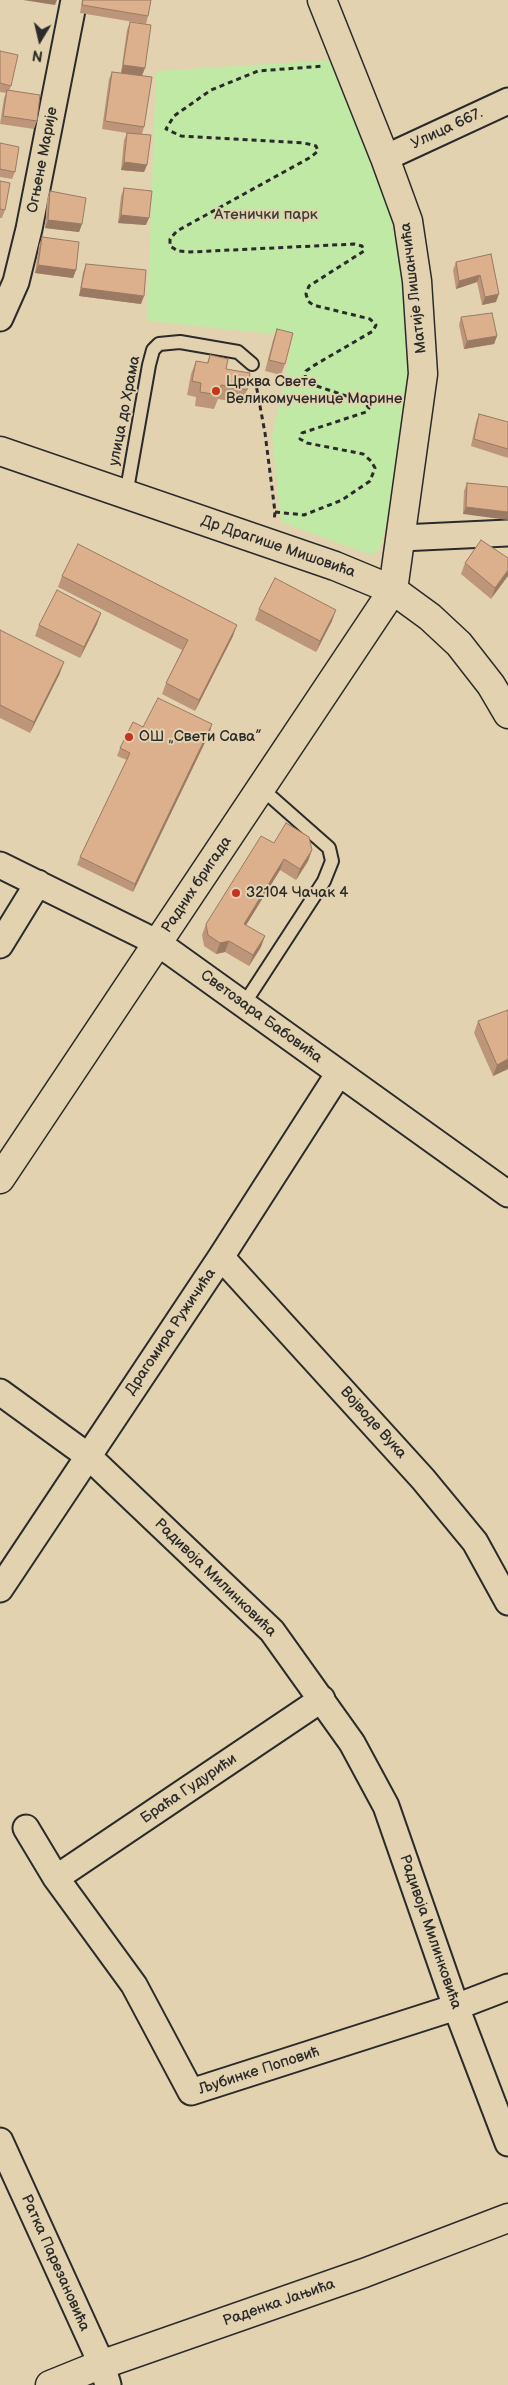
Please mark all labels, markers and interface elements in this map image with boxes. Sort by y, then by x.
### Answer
north arrow [15,15,65,65]
text: N [31,46,44,65]
street label: Огњене Марије [24,105,62,215]
street label: Улица 667. [408,105,486,153]
park label: Атенички парк [214,206,318,224]
street label: Матије Лишанчића [397,221,431,355]
street label: улица до Храма [106,354,144,468]
place label: Црква Свете Великомученице Марине [226,373,402,408]
marker: Црква Свете Великомученице Марине [210,385,222,397]
street label: Др Драгише Мишовића [198,512,358,582]
place label: ОШ „Свети Сава” [139,728,261,746]
marker: ОШ „Свети Сава” [123,731,135,743]
street label: Радних бригада [158,833,236,937]
place label: 32104 Чачак 4 [246,884,348,902]
marker: 32104 Чачак 4 [230,887,242,899]
street label: Светозара Бабовића [197,967,325,1067]
street label: Драгомира Ружичића [122,1265,220,1399]
street label: Војводе Вука [336,1383,410,1463]
street label: Радивоја Милинковића [150,1515,280,1641]
street label: Браћа Гудурићи [138,1750,240,1828]
street label: Радивоја Милинковића [395,1852,465,2012]
street label: Љубинке Поповић [196,2043,322,2099]
street label: Ратка Парезановића [17,2192,93,2334]
street label: Раденка Јањића [221,2275,337,2331]

